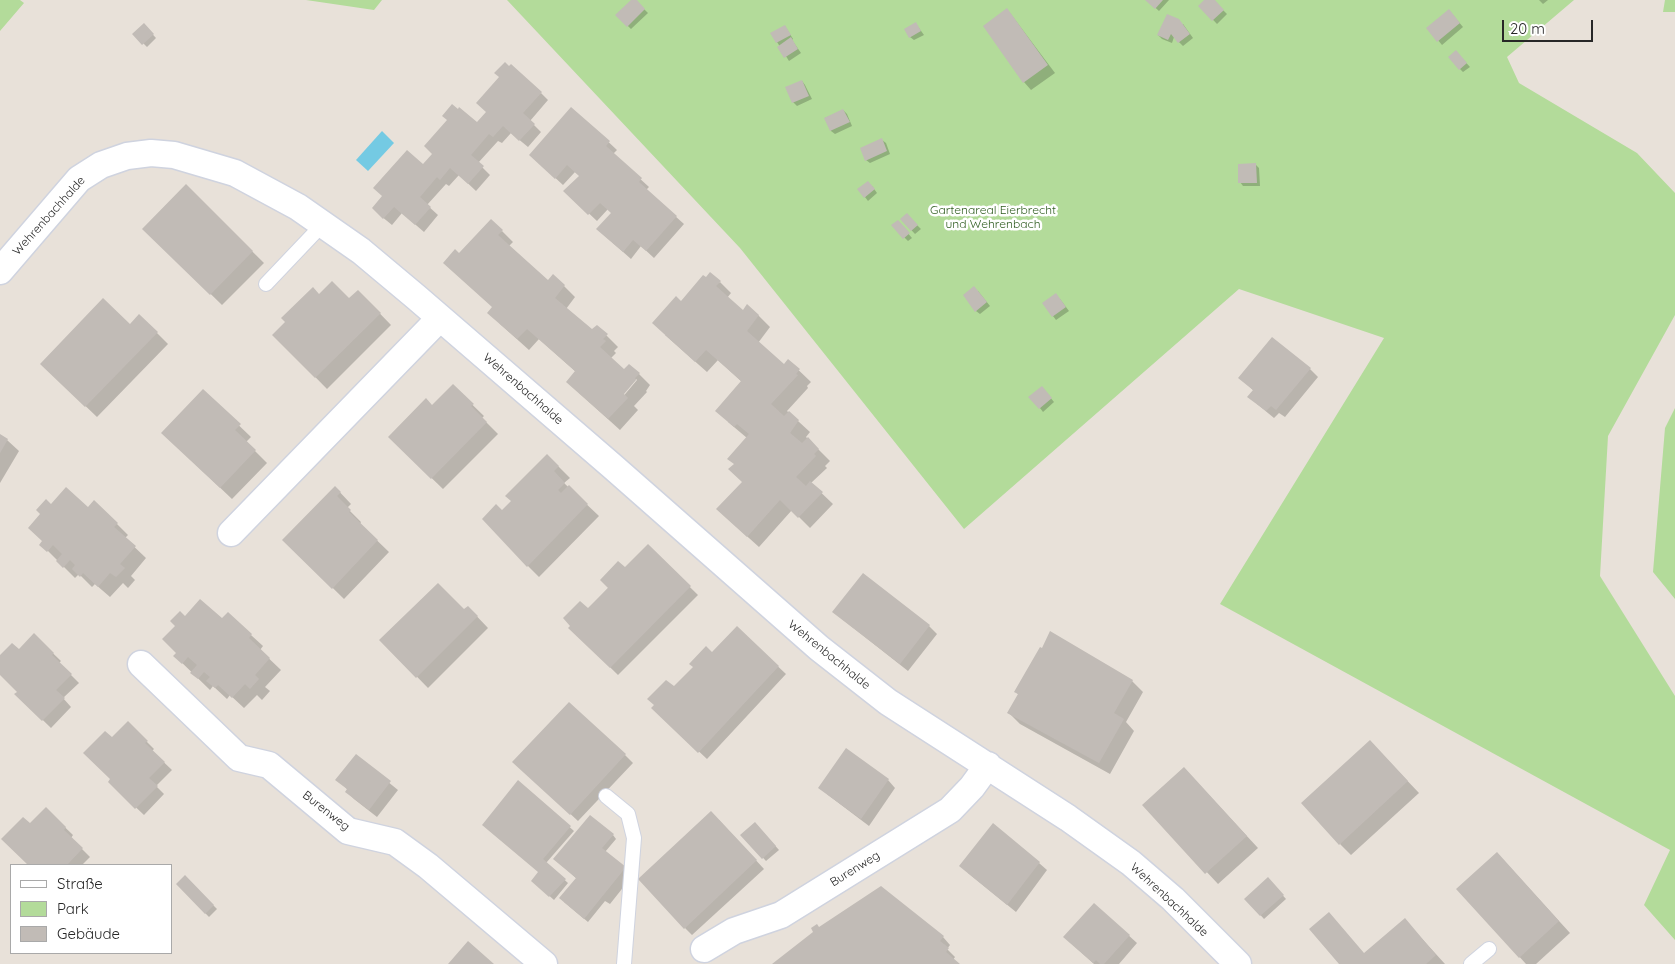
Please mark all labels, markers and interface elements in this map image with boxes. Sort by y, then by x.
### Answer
scale bar [1505,10,1596,42]
text: 20 m [1510,19,1545,38]
street label: Wehrenbachhalde [10,173,88,259]
park label: Gartenareal Eierbrecht und Wehrenbach [930,203,1056,231]
street label: Wehrenbachhalde [480,350,566,428]
street label: Wehrenbachhalde [785,617,873,693]
street label: Burenweg [300,788,352,834]
street label: Burenweg [827,848,883,890]
street label: Wehrenbachhalde [1127,860,1211,940]
legend [10,864,172,954]
text: Straße [57,874,103,893]
text: Park [57,899,89,918]
text: Gebäude [57,924,120,943]

